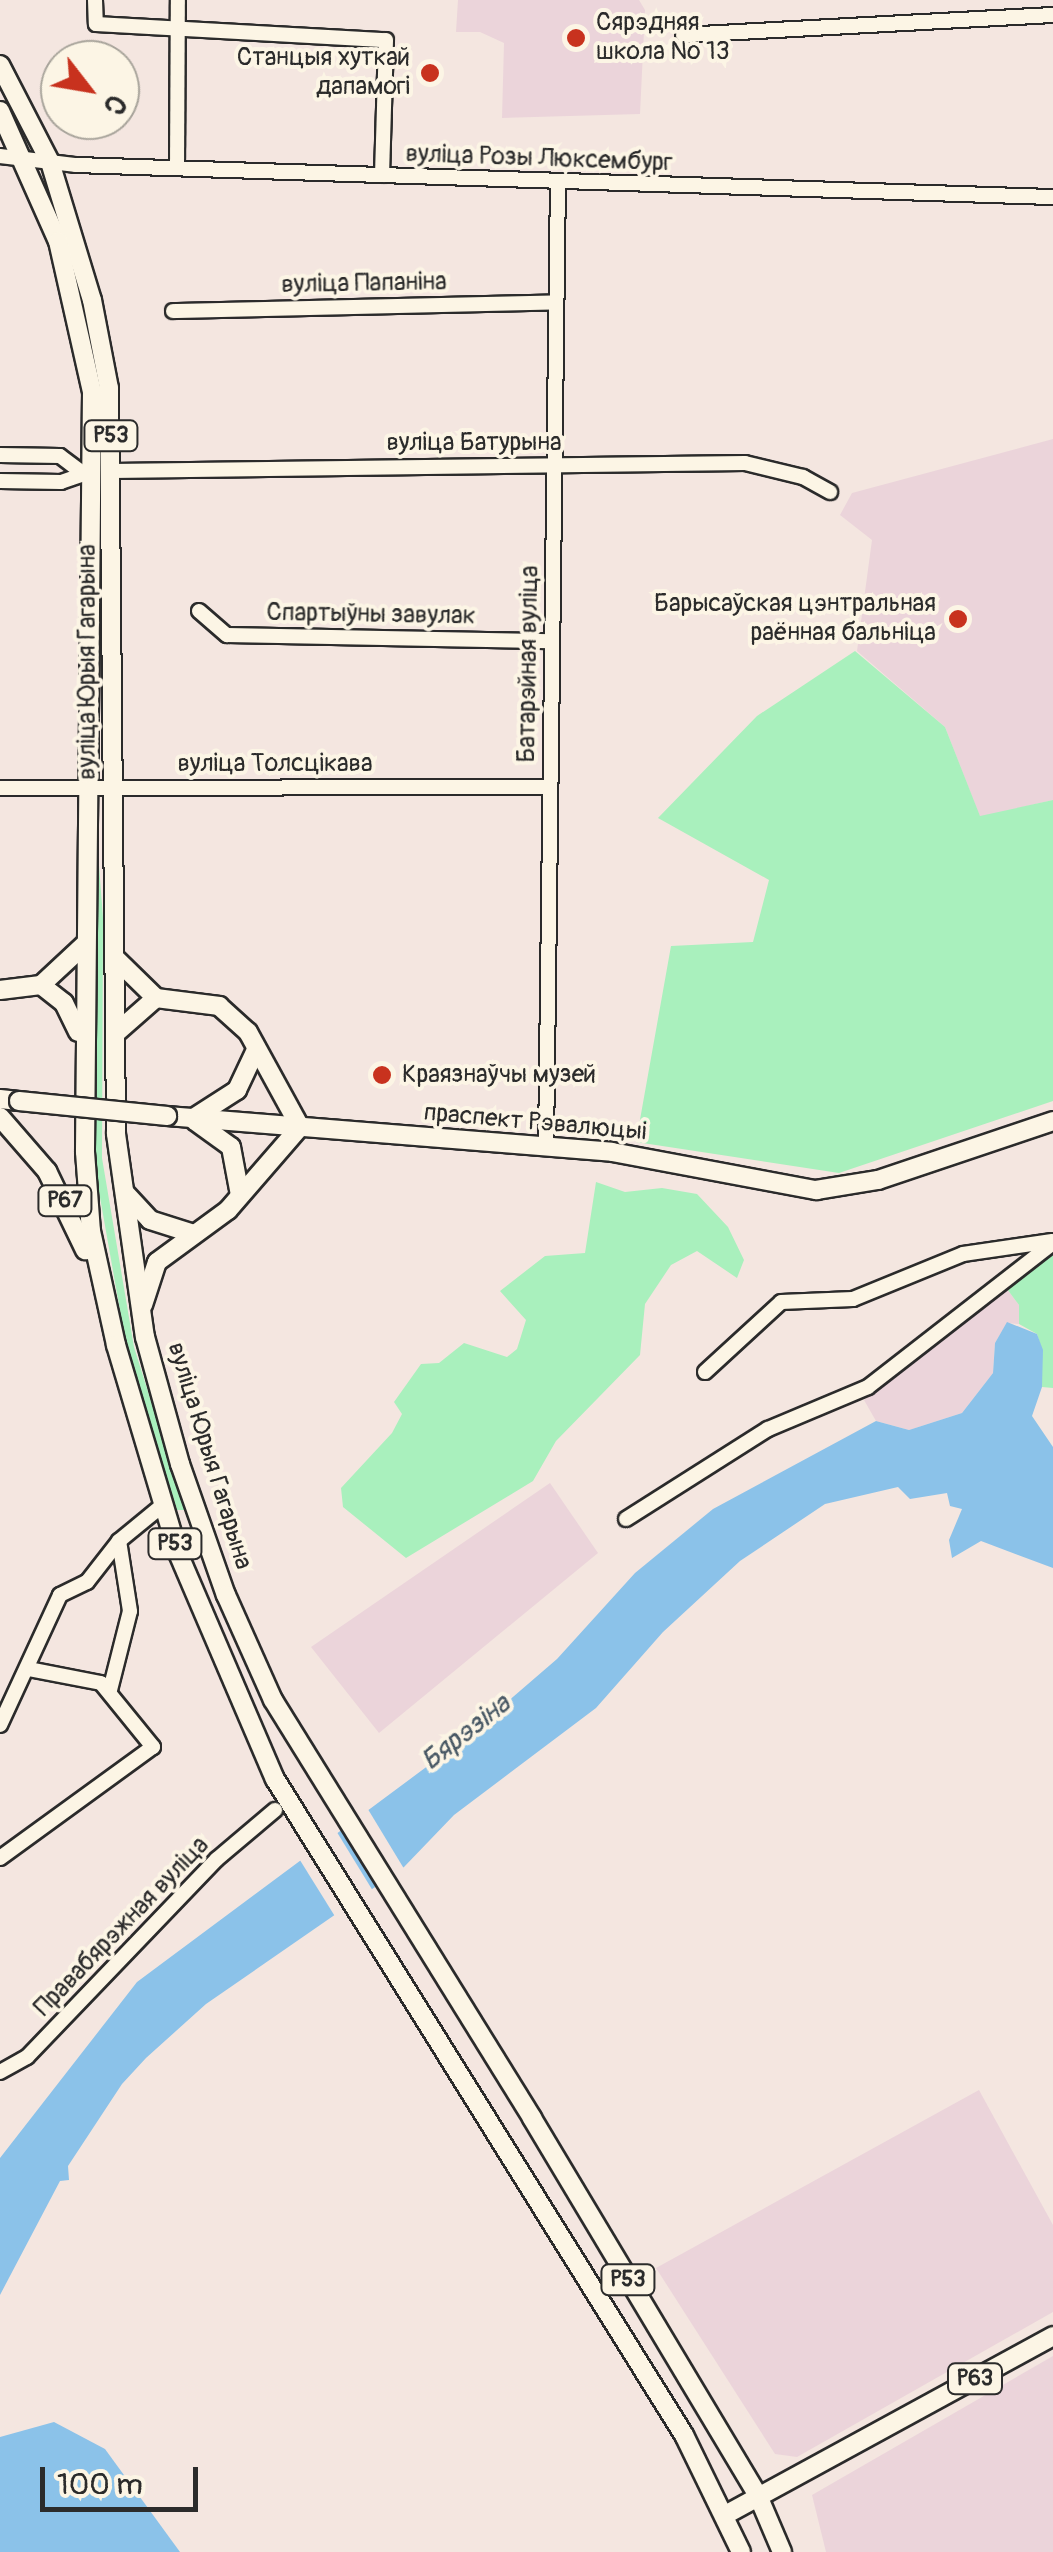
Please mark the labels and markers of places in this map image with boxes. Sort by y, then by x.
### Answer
place label: Сярэдняя школа № 13 [596,9,730,68]
marker: Сярэдняя школа № 13 [565,27,587,49]
place label: Станцыя хуткай дапамогі [237,44,410,103]
marker: Станцыя хуткай дапамогі [419,62,441,84]
place label: Барысаўская цэнтральная раённая бальніца [654,590,936,649]
marker: Барысаўская цэнтральная раённая бальніца [945,606,971,632]
place label: Краязнаўчы музей [402,1060,596,1090]
marker: Краязнаўчы музей [371,1064,393,1086]

